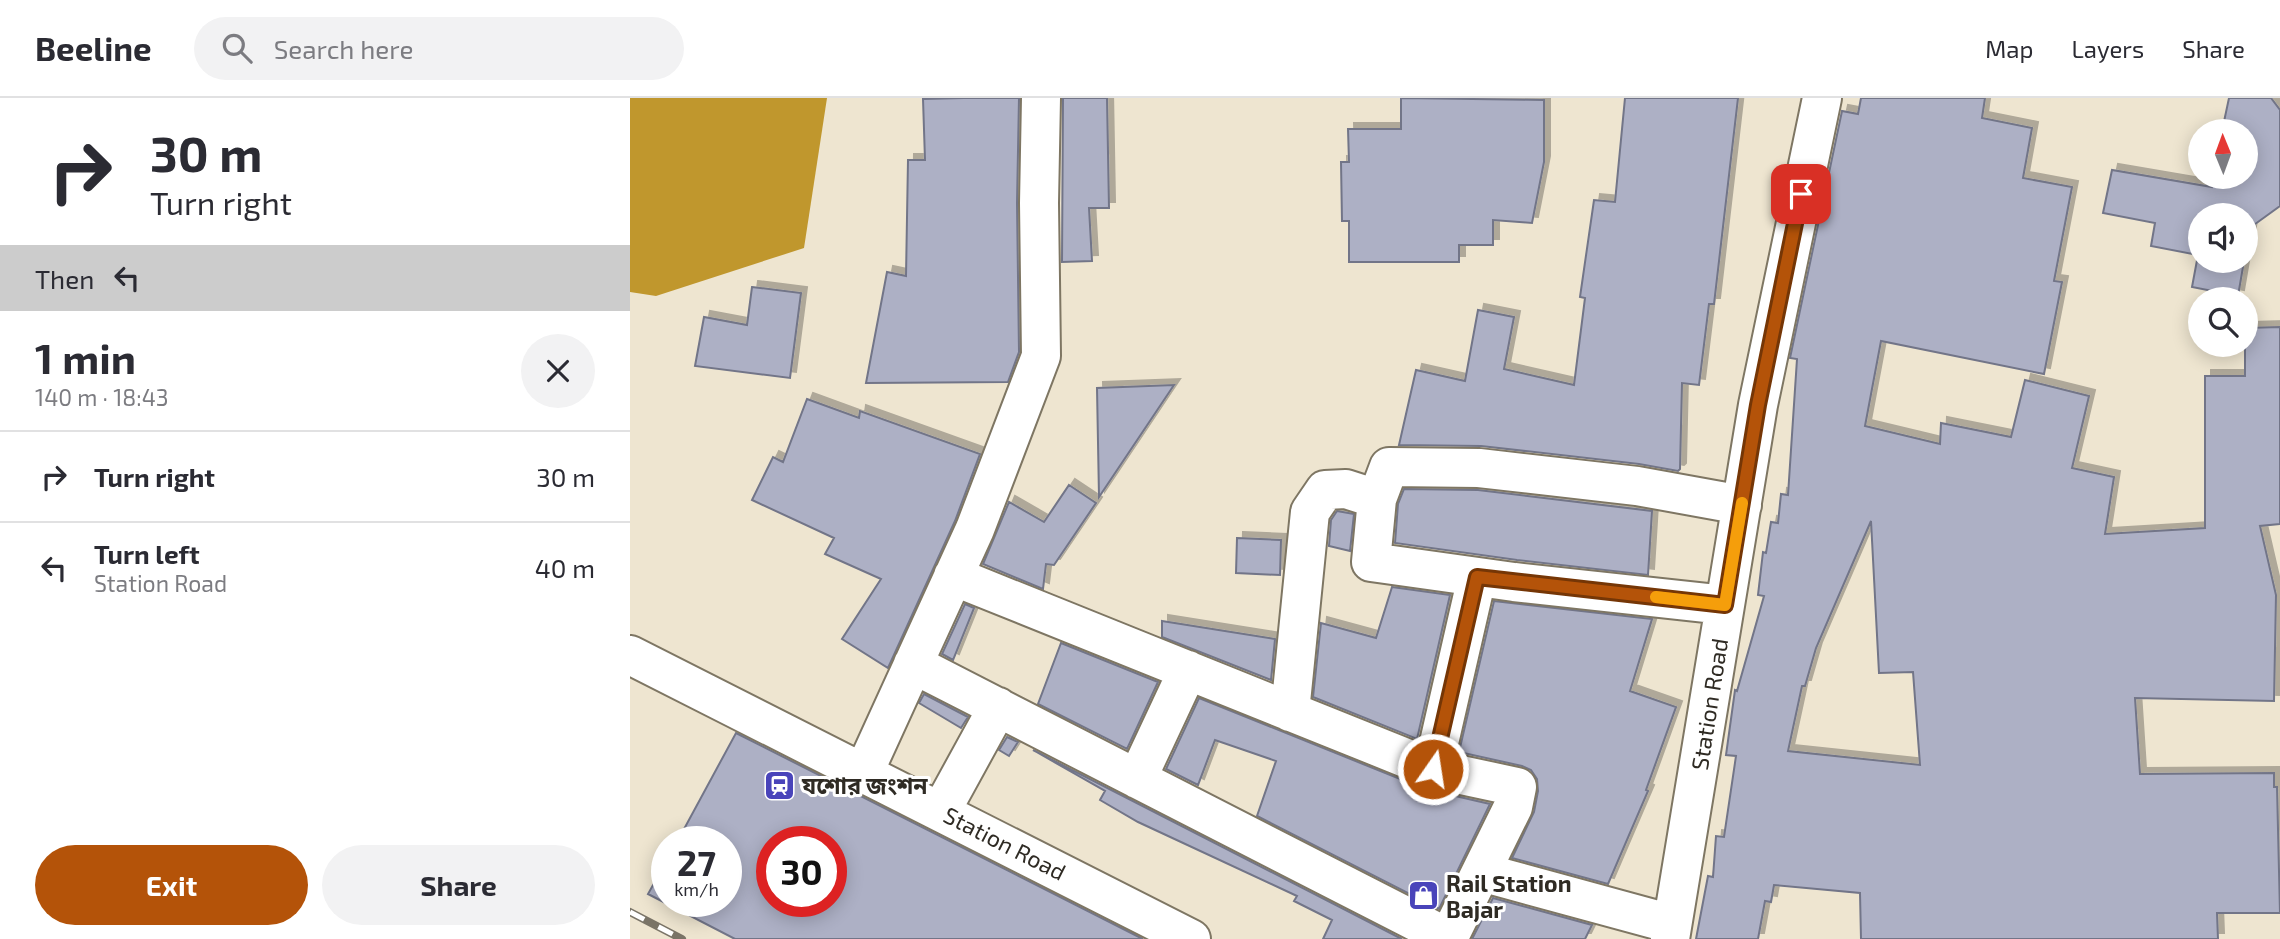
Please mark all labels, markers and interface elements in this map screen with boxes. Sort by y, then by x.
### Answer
search box [194,17,684,80]
text: Beeline [35,28,152,68]
icon: search [218,29,256,67]
text: Search here [274,33,413,64]
text: Map [1985,34,2033,63]
text: Layers [2071,34,2144,63]
text: Share [2182,34,2245,63]
north arrow [2188,119,2258,189]
map controls [2188,119,2258,357]
text: 30 m [150,123,262,182]
icon: right [35,126,126,217]
pin [1771,164,1831,224]
icon: arrive [1782,175,1820,213]
text: Turn right [150,183,292,221]
button: sound [2188,203,2258,273]
icon: left [108,259,146,297]
text: Then [35,263,94,294]
button: search [2188,287,2258,357]
text: 1 min [35,332,136,382]
button: close [521,334,595,408]
text: 140 m · 18:43 [35,383,169,411]
icon: right [35,458,73,496]
text: Turn right [94,461,215,492]
text: 30 m [536,461,595,492]
text: Turn left [94,538,200,569]
icon: left [35,549,73,587]
text: 40 m [535,552,595,583]
text: Station Road [94,569,227,597]
street label: Station Road [1685,636,1733,772]
position arrow [1396,732,1470,806]
station icon: যশোর জংশন [762,768,796,802]
place label: যশোর জংশন [801,771,928,799]
street label: Station Road [939,800,1071,886]
speed limit sign: 30 [756,826,847,917]
text: 27 [677,841,716,883]
button: Exit [35,845,308,925]
button: Share [322,845,595,925]
place label: Rail Station Bajar [1446,869,1571,923]
text: km/h [674,878,719,900]
shop icon: Rail Station Bajar [1406,879,1440,913]

